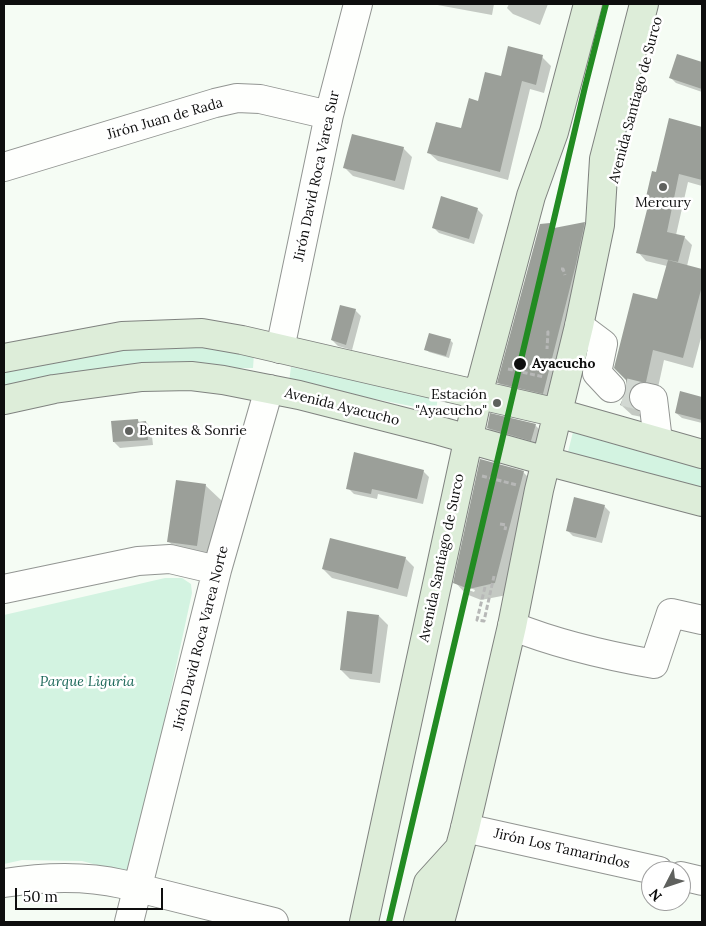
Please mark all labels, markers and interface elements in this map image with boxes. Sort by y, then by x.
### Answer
street label: Avenida Santiago de Surco [606,15,666,185]
street label: Jirón David Roca Varea Sur [291,89,343,263]
street label: Jirón Juan de Rada [105,94,225,144]
marker: Mercury [657,181,669,193]
place label: Mercury [635,195,691,211]
marker: Ayacucho [512,356,528,372]
place label: Ayacucho [532,356,595,372]
street label: Avenida Ayacucho [283,385,401,429]
place label: Estación "Ayacucho" [415,387,487,420]
marker: Estación "Ayacucho" [491,397,503,409]
place label: Benites & Sonrie [139,423,247,439]
marker: Benites & Sonrie [123,425,135,437]
street label: Avenida Santiago de Surco [416,472,468,644]
street label: Jirón David Roca Varea Norte [170,544,232,732]
park label: Parque Liguria [40,674,134,690]
street label: Jirón Los Tamarindos [492,825,632,873]
north arrow [641,861,691,911]
scale bar [18,878,165,910]
text: N [645,885,666,905]
text: 50 m [23,887,58,906]

